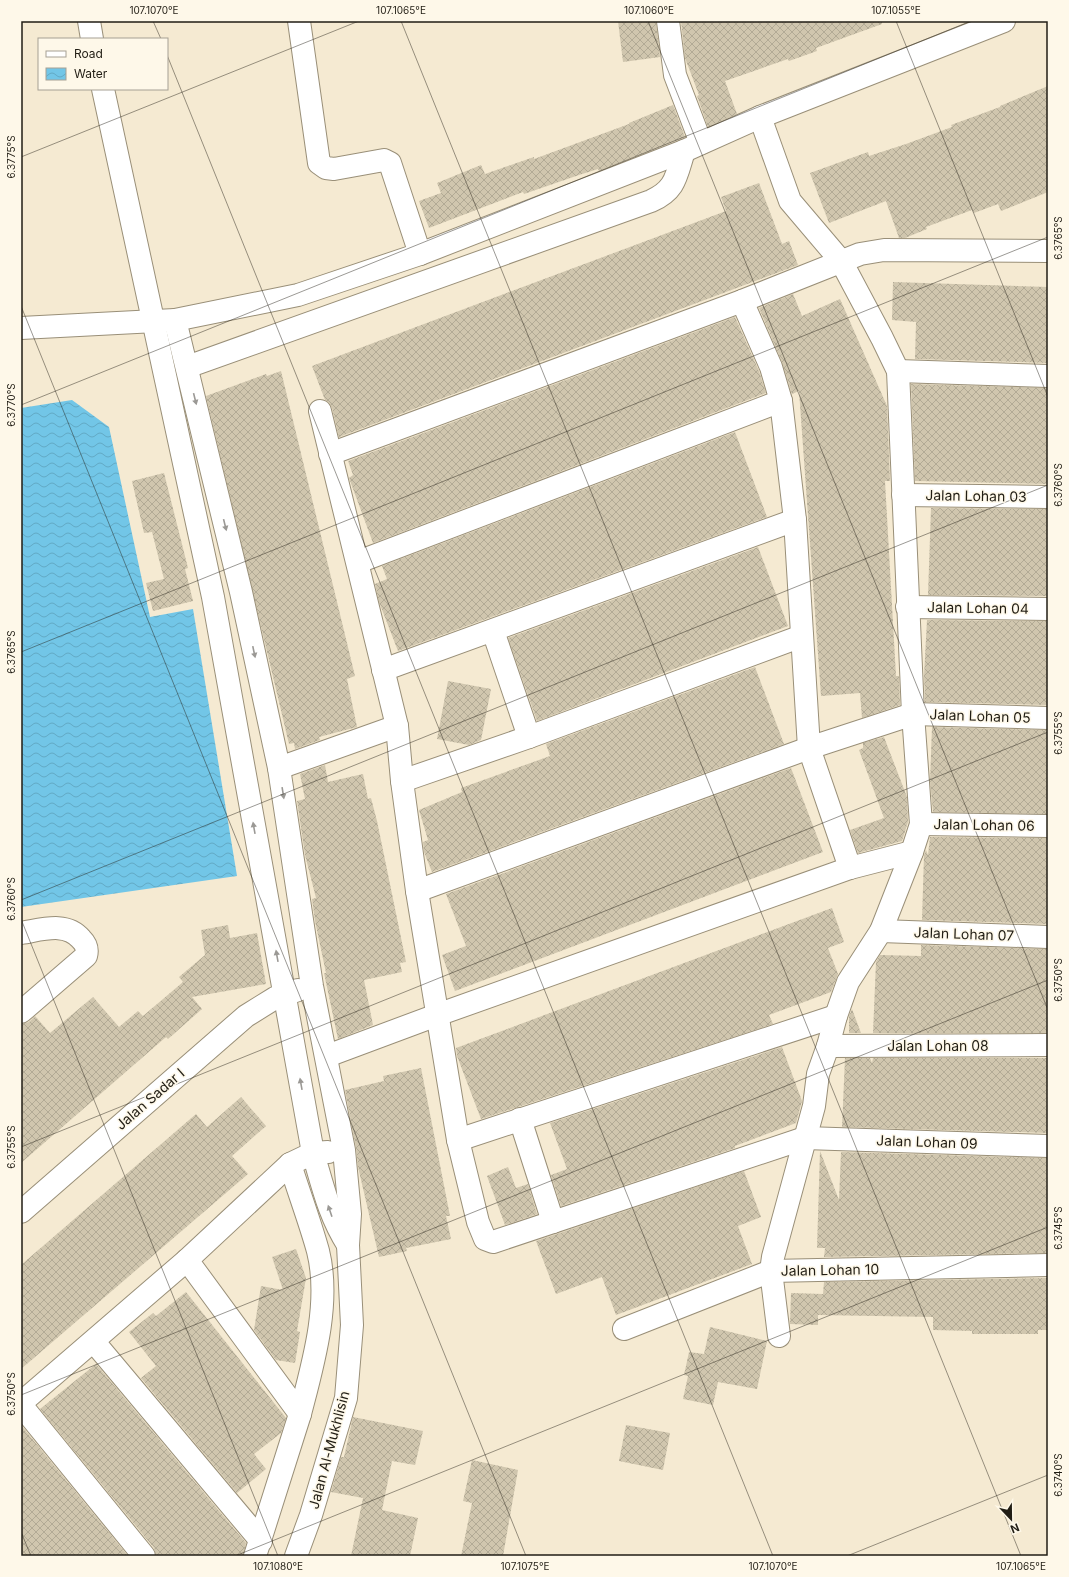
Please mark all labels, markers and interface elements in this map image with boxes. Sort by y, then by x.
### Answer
text: 107.1070°E [129,4,179,16]
text: 107.1065°E [376,4,426,16]
text: 107.1060°E [624,4,674,16]
text: 107.1055°E [871,4,921,16]
legend [38,38,168,90]
text: Road [74,46,103,61]
text: Water [74,66,108,81]
text: 6.3775°S [5,135,17,179]
text: 6.3765°S [1052,216,1064,260]
text: 6.3770°S [5,383,17,427]
one-way arrow [192,392,198,405]
text: 6.3760°S [1052,463,1064,507]
street label: Jalan Lohan 03 [925,486,1027,505]
one-way arrow [222,519,228,531]
street label: Jalan Lohan 04 [927,598,1029,617]
text: 6.3765°S [5,630,17,674]
one-way arrow [252,645,258,658]
street label: Jalan Lohan 05 [929,705,1031,726]
text: 6.3755°S [1052,711,1064,755]
one-way arrow [280,787,286,799]
street label: Jalan Lohan 06 [933,815,1035,834]
one-way arrow [251,822,257,834]
text: 6.3760°S [5,877,17,921]
street label: Jalan Lohan 07 [914,923,1015,944]
one-way arrow [274,950,280,962]
text: 6.3750°S [1052,958,1064,1002]
street label: Jalan Lohan 08 [887,1037,989,1054]
street label: Jalan Sadar I [112,1064,188,1133]
one-way arrow [297,1078,303,1090]
text: 6.3755°S [5,1125,17,1169]
street label: Jalan Lohan 09 [876,1131,978,1152]
one-way arrow [326,1204,332,1216]
text: 6.3745°S [1052,1206,1064,1250]
street label: Jalan Lohan 10 [781,1260,879,1279]
text: 6.3750°S [5,1372,17,1416]
street label: Jalan Al-Mukhlisin [305,1389,352,1511]
text: 6.3740°S [1052,1453,1064,1497]
north arrow [991,1499,1031,1539]
text: N [1008,1520,1021,1536]
text: 107.1080°E [253,1560,303,1572]
text: 107.1075°E [501,1560,550,1572]
text: 107.1070°E [748,1560,798,1572]
text: 107.1065°E [996,1560,1046,1572]

